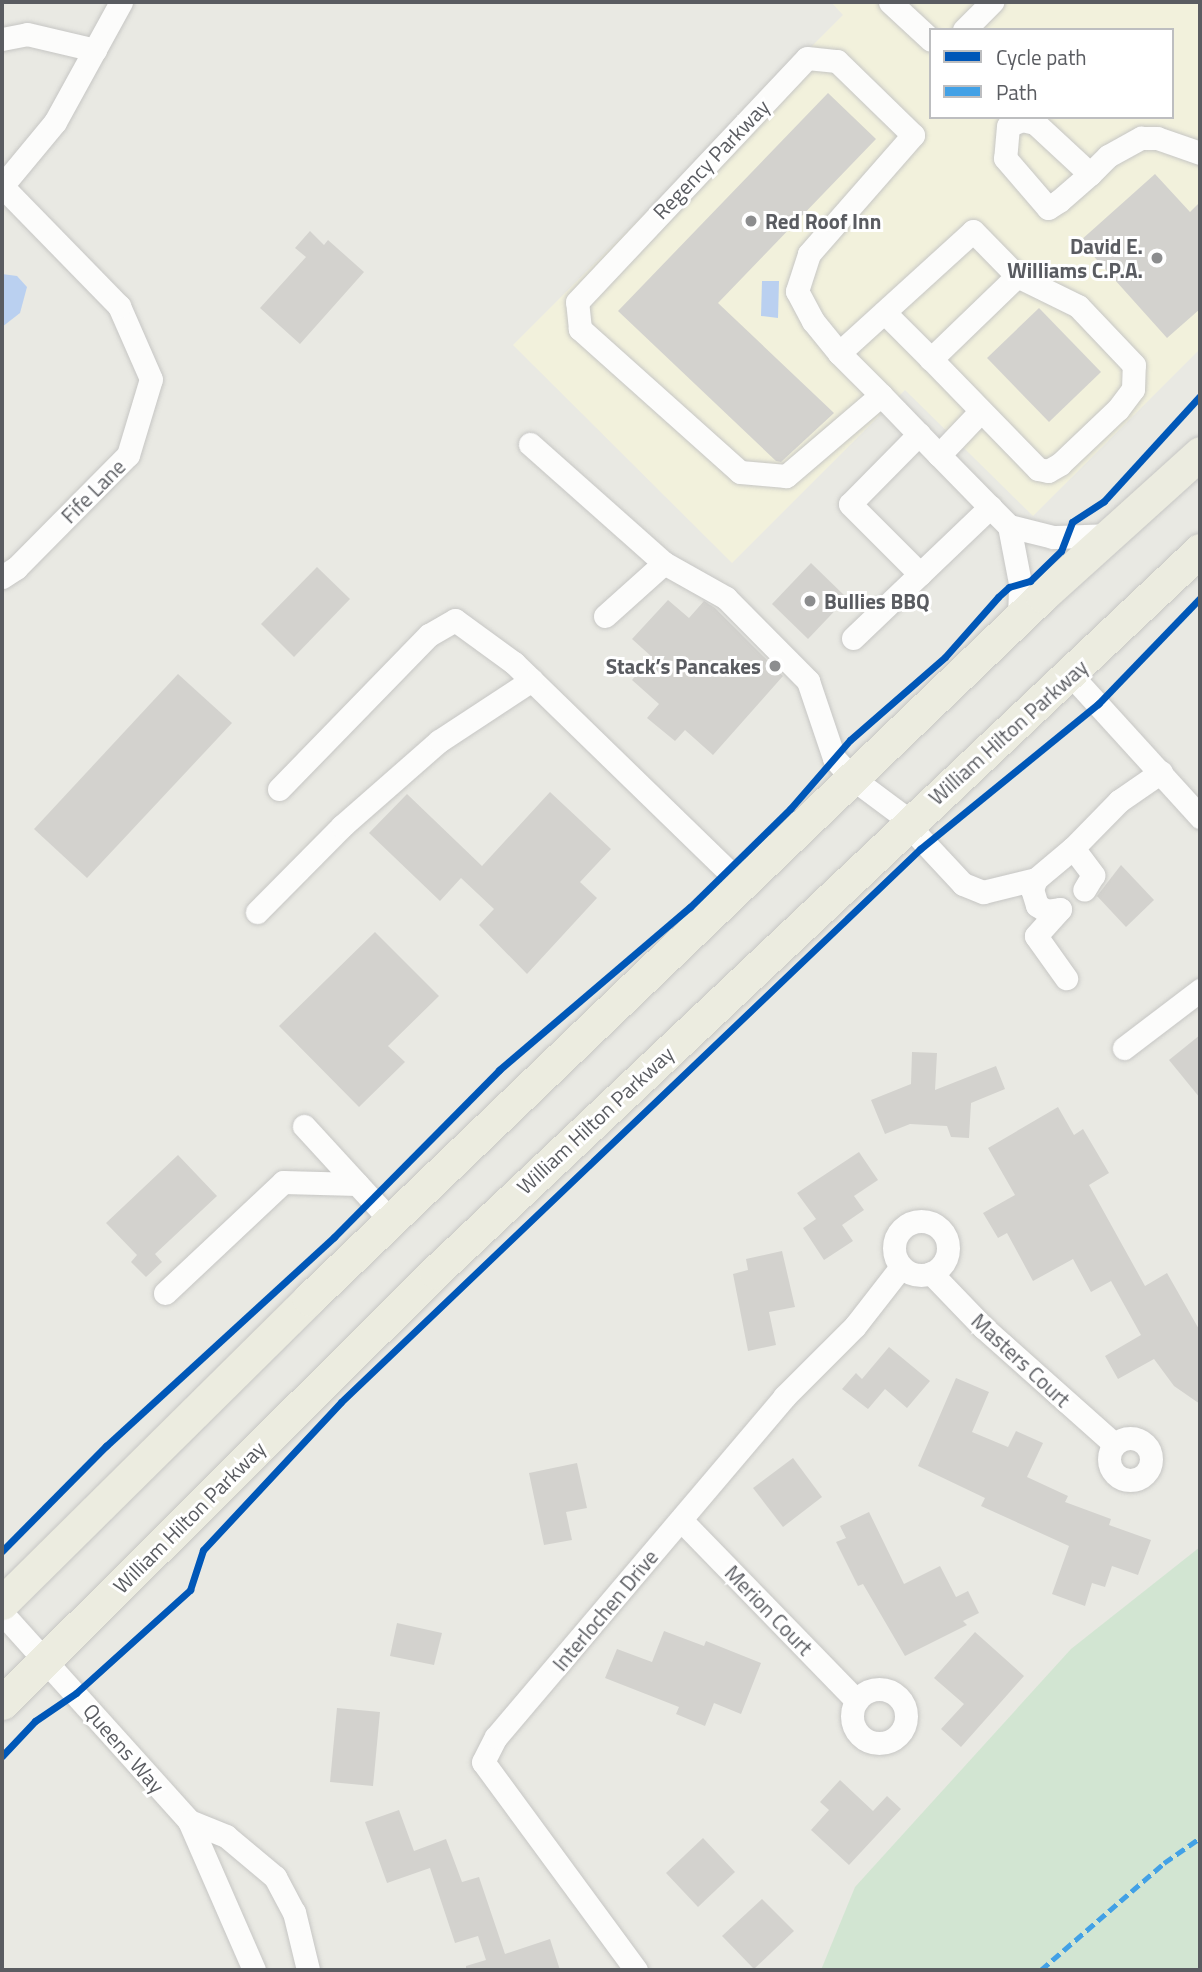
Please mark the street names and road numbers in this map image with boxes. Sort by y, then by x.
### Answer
street label: Regency Parkway [648,94,774,224]
street label: Fife Lane [56,454,130,528]
street label: William Hilton Parkway [923,654,1093,810]
street label: William Hilton Parkway [512,1041,678,1199]
street label: Masters Court [966,1308,1076,1412]
street label: William Hilton Parkway [108,1436,270,1598]
street label: Interlochen Drive [547,1544,663,1676]
street label: Merion Court [720,1560,818,1660]
street label: Queens Way [78,1698,170,1798]

